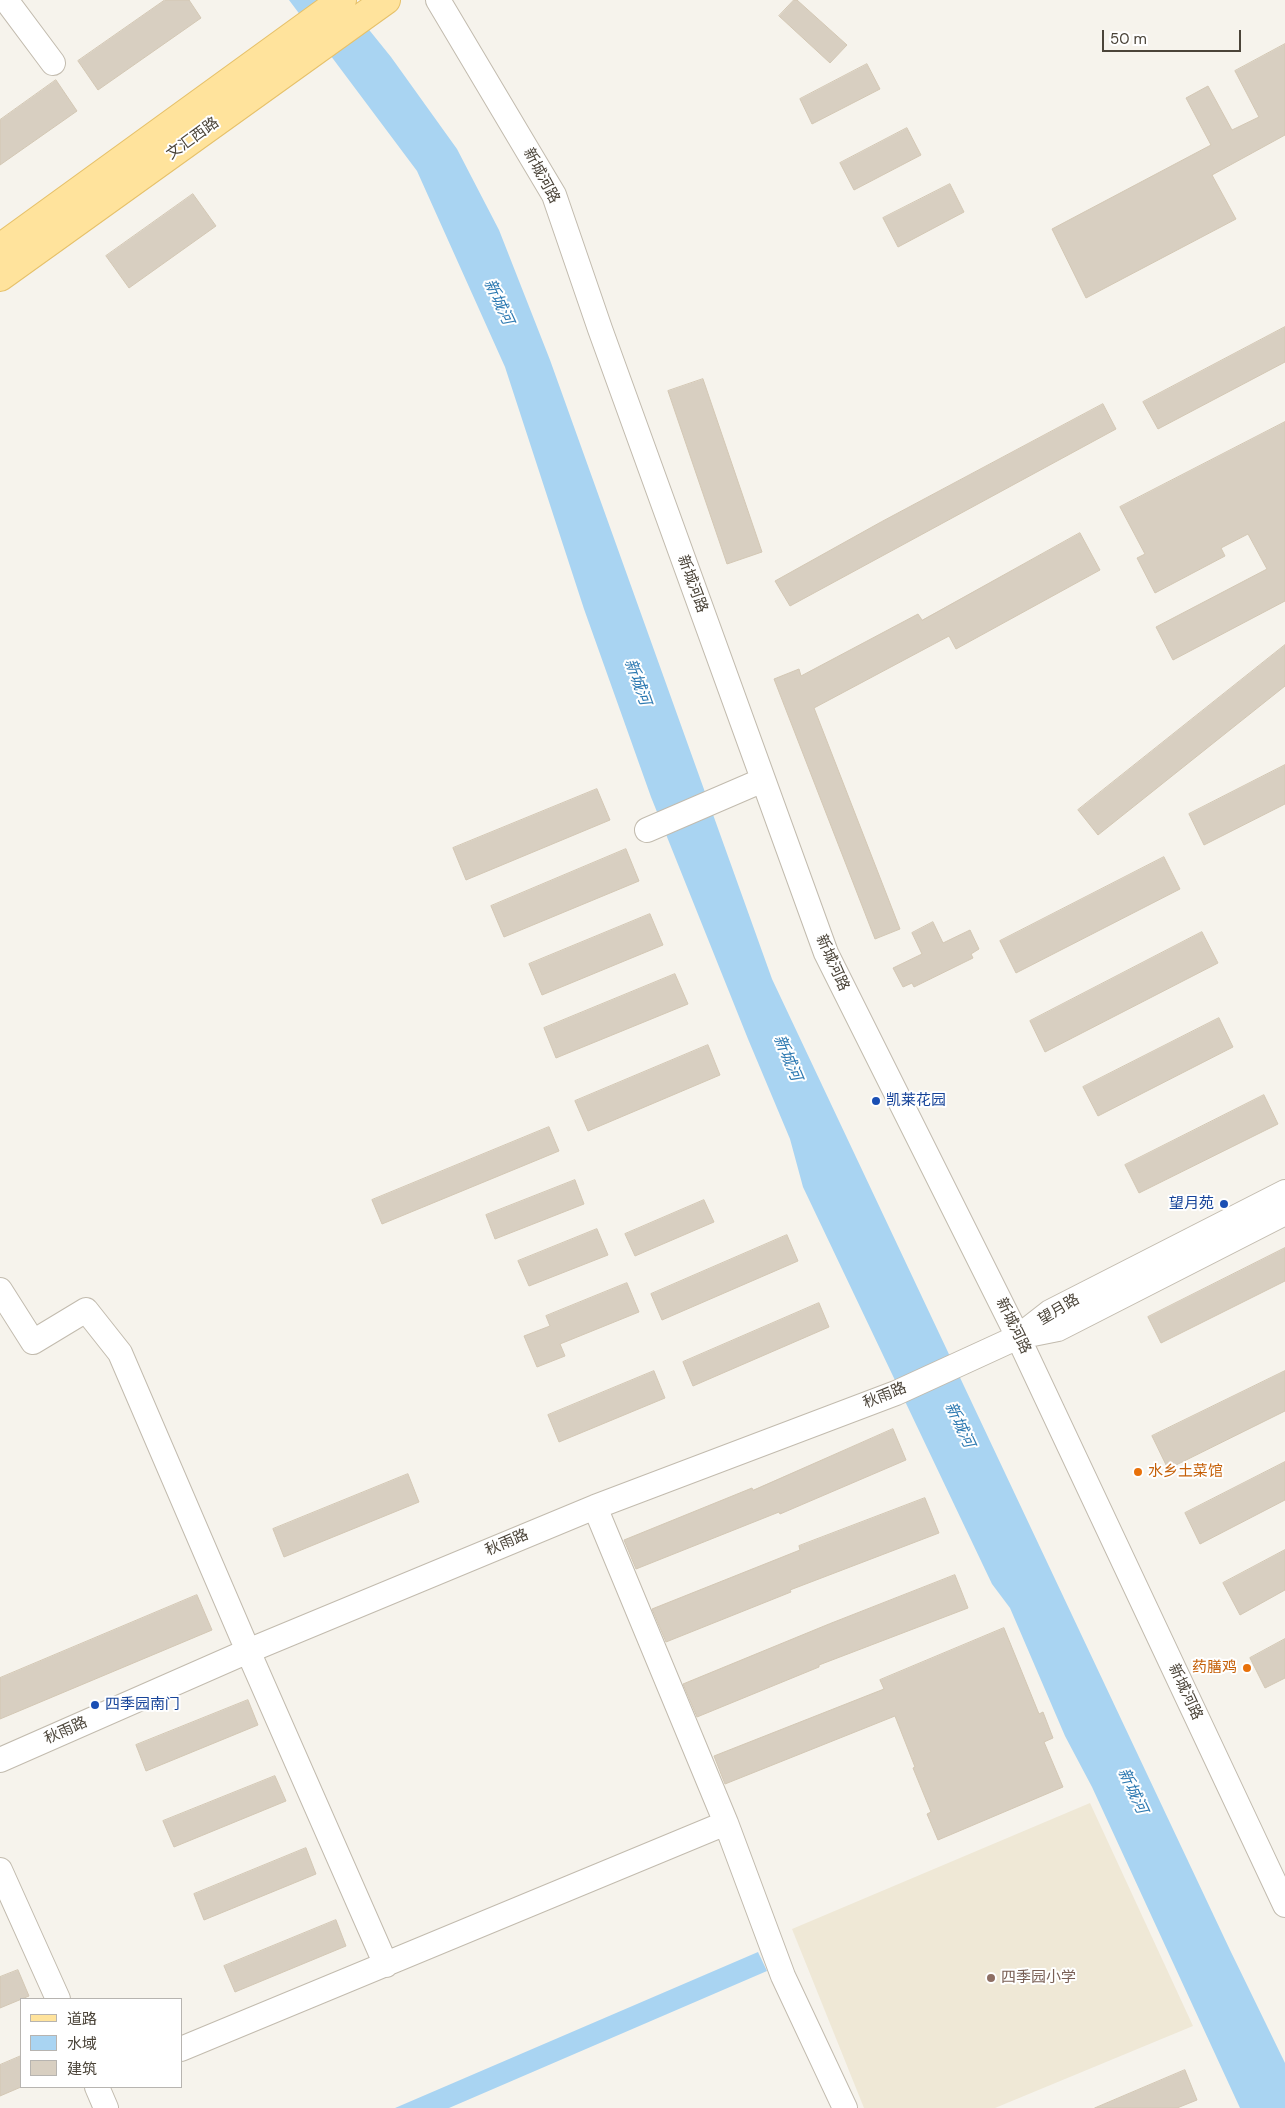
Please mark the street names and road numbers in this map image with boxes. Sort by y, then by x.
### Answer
street label: 文汇西路 [163,114,223,164]
street label: 新城河路 [519,145,563,207]
street label: 新城河路 [673,553,711,615]
street label: 新城河路 [812,932,852,994]
street label: 望月路 [1035,1291,1083,1329]
street label: 新城河路 [992,1295,1034,1357]
street label: 秋雨路 [861,1379,909,1413]
street label: 秋雨路 [483,1526,531,1560]
street label: 新城河路 [1164,1661,1206,1723]
street label: 秋雨路 [42,1714,90,1748]

